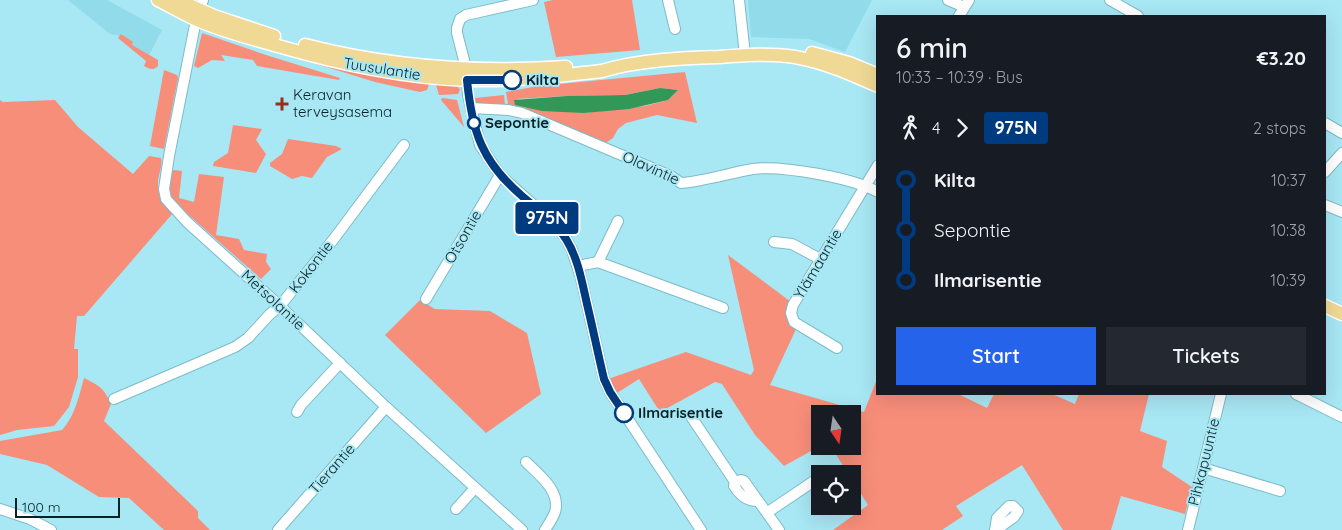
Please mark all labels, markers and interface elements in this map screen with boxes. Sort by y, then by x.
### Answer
text: 6 min [896,30,968,65]
text: €3.20 [1257,46,1306,70]
street label: Tuusulantie [342,53,422,84]
text: 10:33 – 10:39 · Bus [896,67,1023,87]
marker: Kilta [502,70,522,90]
place label: Kilta [526,70,559,89]
place label: Keravan terveysasema [293,85,392,121]
marker: Keravan terveysasema [275,97,289,111]
place label: Sepontie [485,113,549,132]
icon: walk [896,114,924,142]
icon: forward [948,114,976,142]
marker: Sepontie [467,116,481,130]
text: 975N [994,116,1038,139]
text: 4 [932,118,940,138]
text: 2 stops [1253,118,1306,138]
street label: Olavintie [620,147,683,189]
text: Kilta [934,168,976,192]
text: 10:37 [1271,170,1306,190]
line badge: 975N [512,202,582,234]
text: 975N [525,206,569,229]
street label: Otsontie [440,207,485,267]
text: Sepontie [934,218,1011,242]
text: 10:38 [1271,220,1306,240]
street label: Ylämaantie [789,225,846,302]
street label: Kokontie [284,237,337,297]
street label: Metsolantie [237,265,309,334]
text: Ilmarisentie [934,268,1042,292]
text: 10:39 [1270,270,1306,290]
button: Start [896,327,1096,385]
button: Tickets [1106,327,1306,385]
marker: Ilmarisentie [614,403,634,423]
place label: Ilmarisentie [638,403,723,422]
north arrow [811,405,861,455]
map controls [811,405,861,515]
street label: Pihkapuuntie [1183,416,1224,508]
street label: Tierantie [304,439,359,498]
button: locate [811,465,861,515]
scale bar [15,495,120,518]
text: 100 m [22,498,60,516]

